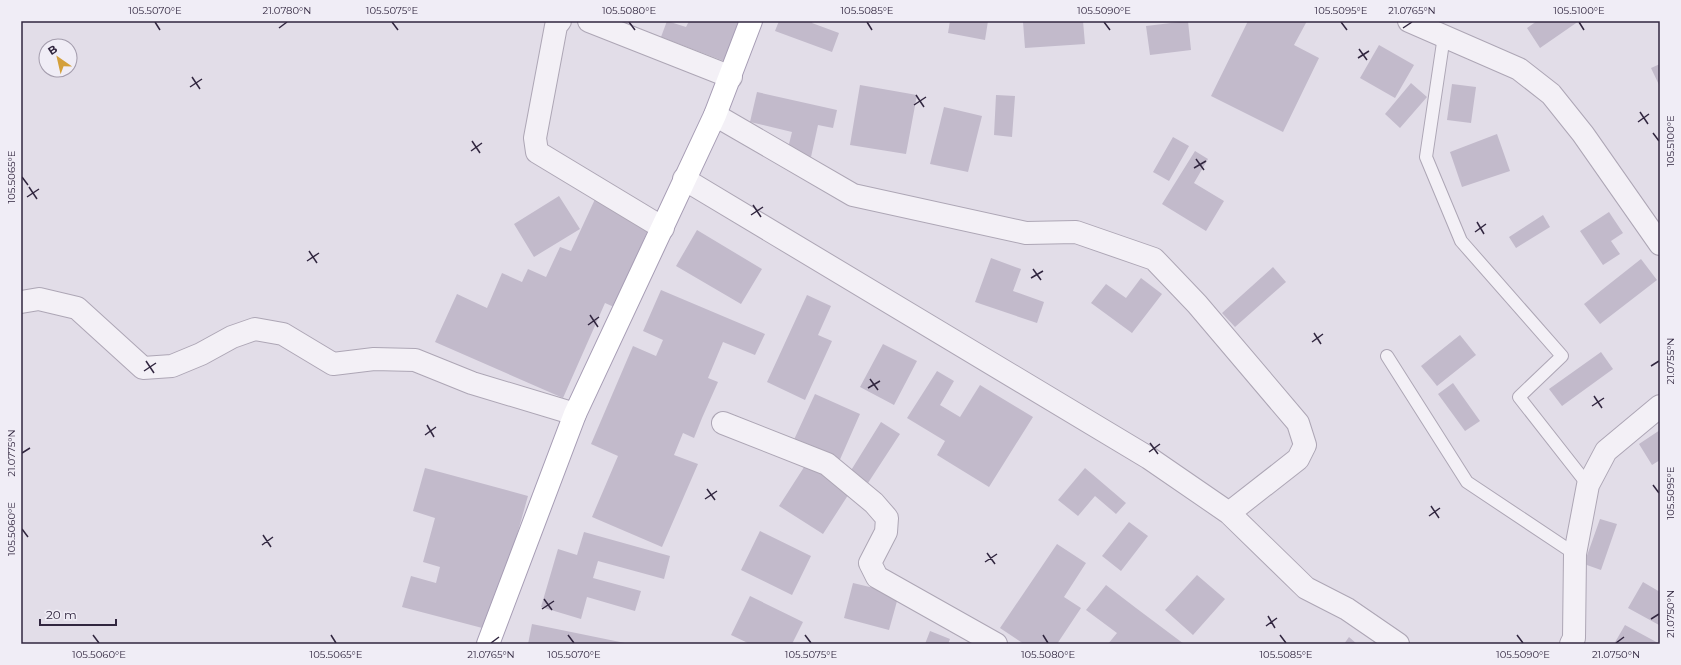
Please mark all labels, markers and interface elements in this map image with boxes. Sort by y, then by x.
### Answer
text: 105.5070°E [128,4,182,17]
text: 21.0780°N [263,4,311,17]
text: 105.5075°E [366,4,418,17]
text: 105.5080°E [602,4,656,17]
text: 105.5085°E [840,4,894,17]
text: 105.5090°E [1077,4,1131,17]
text: 105.5095°E [1315,4,1368,17]
text: 21.0765°N [1388,4,1436,17]
text: 105.5100°E [1553,4,1605,17]
north arrow [38,38,78,78]
text: B [45,42,60,58]
text: 105.5100°E [1664,115,1677,167]
text: 105.5065°E [5,150,18,203]
text: 21.0755°N [1664,338,1677,384]
text: 21.0775°N [5,429,18,477]
text: 105.5095°E [1664,466,1677,519]
text: 105.5060°E [5,502,18,556]
text: 21.0750°N [1664,590,1677,638]
scale bar [40,601,116,627]
text: 20 m [46,607,77,622]
text: 105.5060°E [72,648,126,661]
text: 105.5065°E [310,648,363,661]
text: 21.0765°N [467,648,515,661]
text: 105.5070°E [547,648,601,661]
text: 105.5075°E [785,648,837,661]
text: 105.5080°E [1021,648,1075,661]
text: 105.5085°E [1259,648,1313,661]
text: 105.5090°E [1496,648,1550,661]
text: 21.0750°N [1592,648,1640,661]

